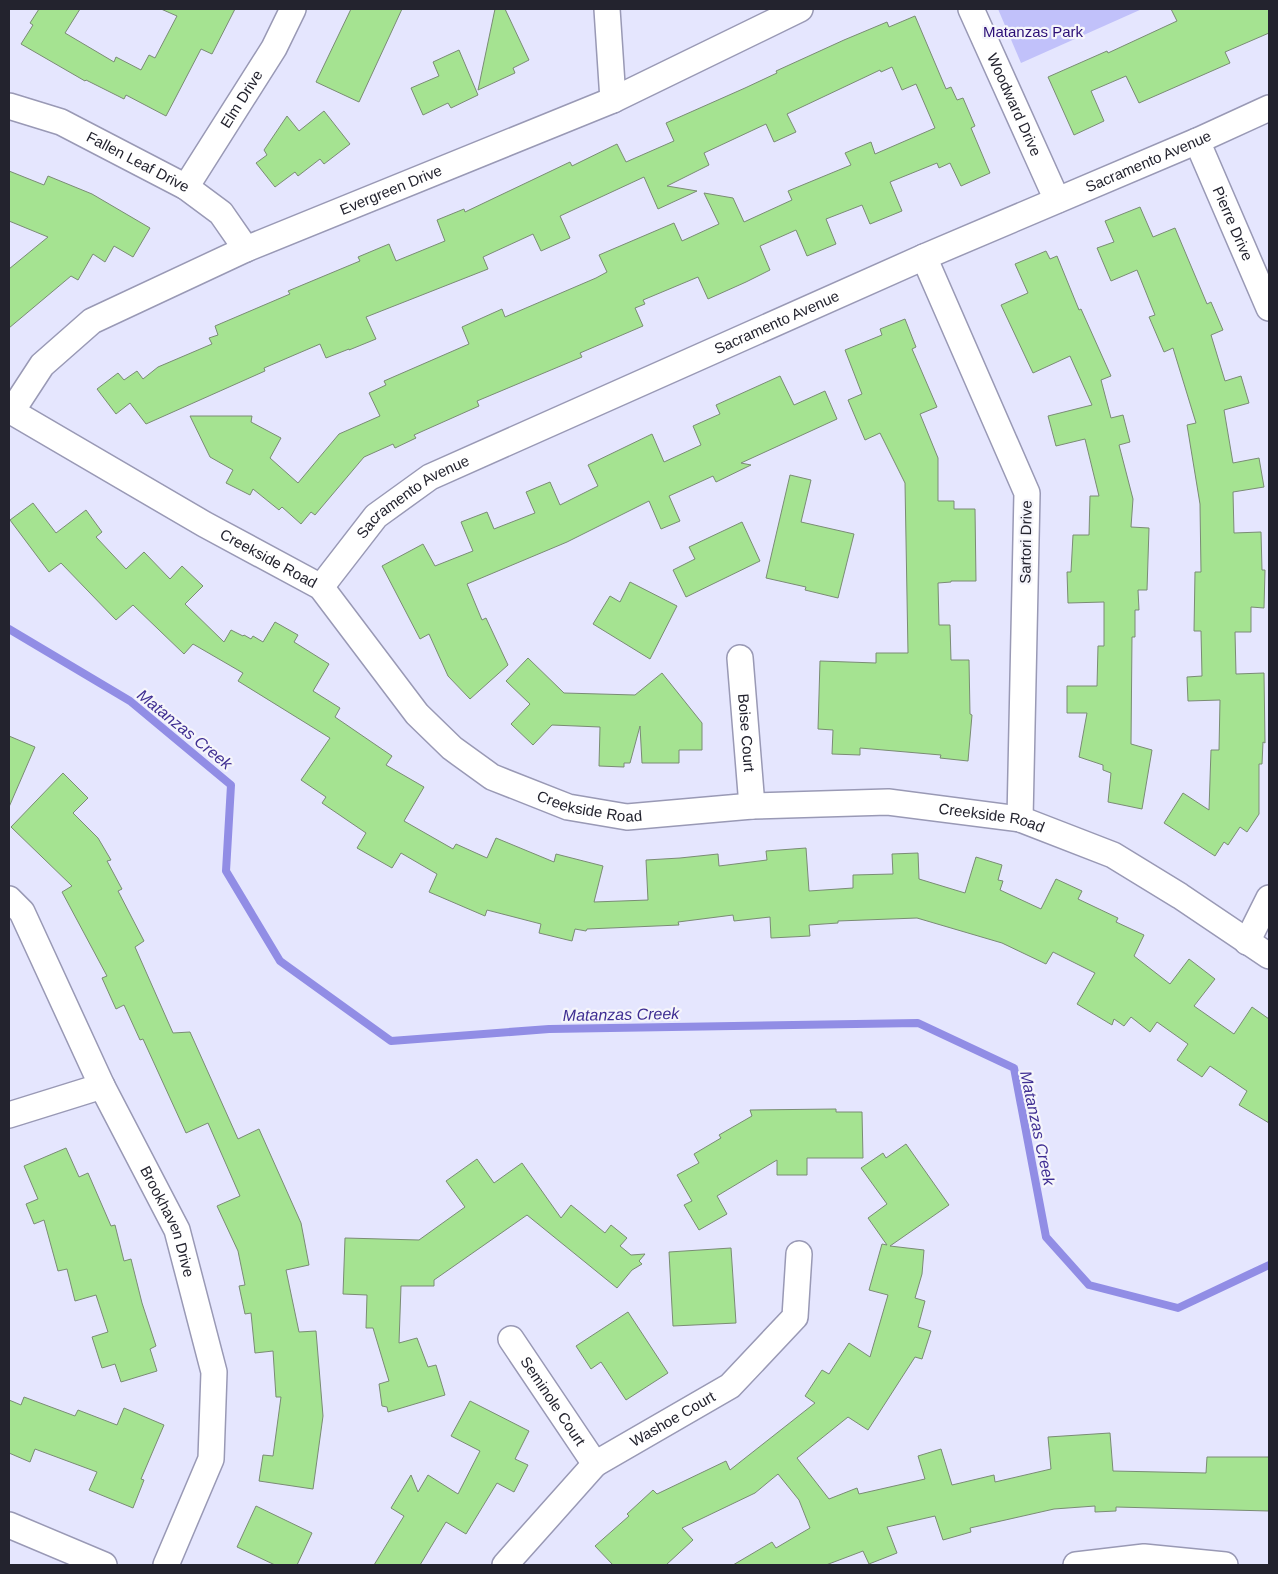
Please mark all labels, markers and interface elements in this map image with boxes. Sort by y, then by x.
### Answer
park label: Matanzas Park [983,23,1084,40]
street label: Woodward Drive [984,51,1045,158]
street label: Elm Drive [217,67,266,131]
street label: Sacramento Avenue [1083,127,1214,195]
street label: Fallen Leaf Drive [84,128,192,195]
street label: Evergreen Drive [337,161,444,218]
street label: Pierre Drive [1210,184,1257,263]
street label: Sacramento Avenue [711,287,842,357]
street label: Sacramento Avenue [353,452,472,542]
street label: Sartori Drive [1016,500,1035,584]
street label: Creekside Road [217,525,320,591]
water label: Matanzas Creek [134,686,236,773]
street label: Boise Court [735,693,758,773]
street label: Creekside Road [535,787,643,825]
street label: Creekside Road [938,800,1047,836]
water label: Matanzas Creek [563,1005,680,1024]
water label: Matanzas Creek [1017,1069,1058,1188]
street label: Brookhaven Drive [137,1163,198,1279]
street label: Seminole Court [517,1353,590,1449]
street label: Washoe Court [627,1387,719,1450]

